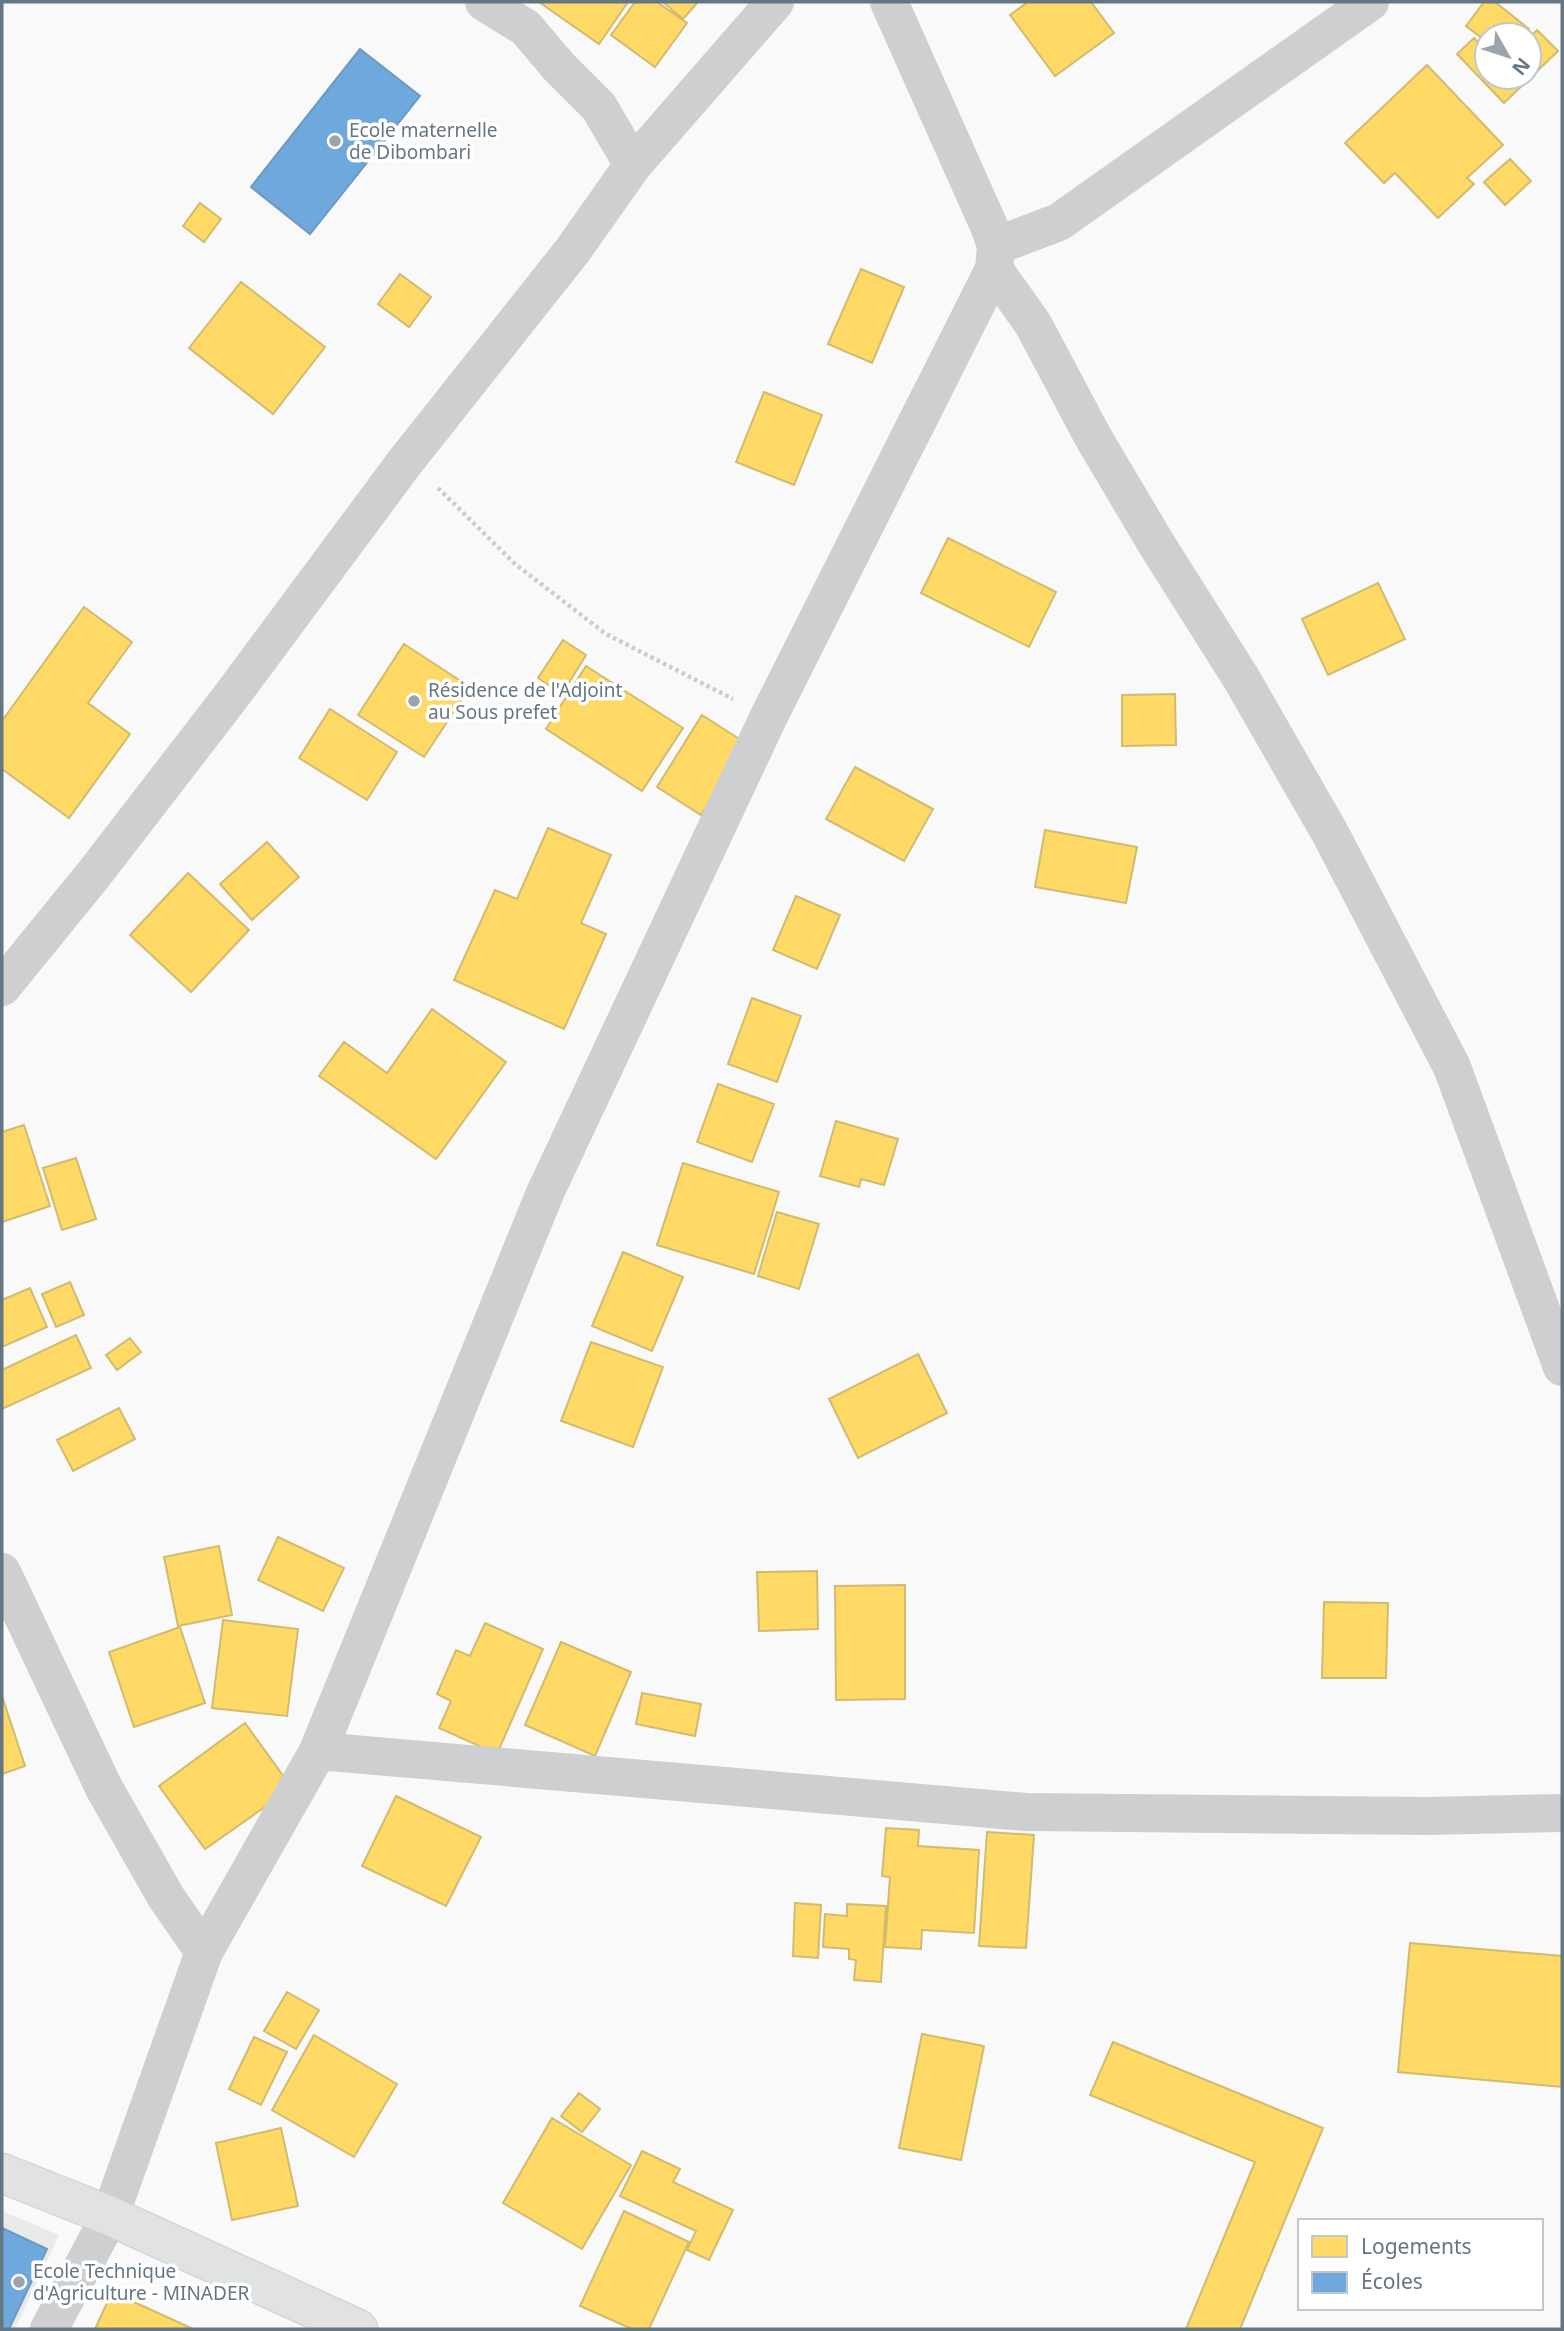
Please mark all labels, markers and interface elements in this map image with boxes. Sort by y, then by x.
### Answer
north arrow [1473,21,1543,91]
text: N [1506,53,1536,81]
place label: Ecole maternelle de Dibombari [349,117,498,165]
marker: Ecole maternelle de Dibombari [327,133,343,149]
place label: Résidence de l'Adjoint au Sous prefet [428,677,623,725]
marker: Résidence de l'Adjoint au Sous prefet [406,693,422,709]
legend [1298,2219,1543,2310]
text: Logements [1361,2232,1472,2260]
place label: Ecole Technique d'Agriculture - MINADER [33,2258,249,2306]
text: Écoles [1361,2267,1423,2295]
marker: Ecole Technique d'Agriculture - MINADER [11,2274,27,2290]

